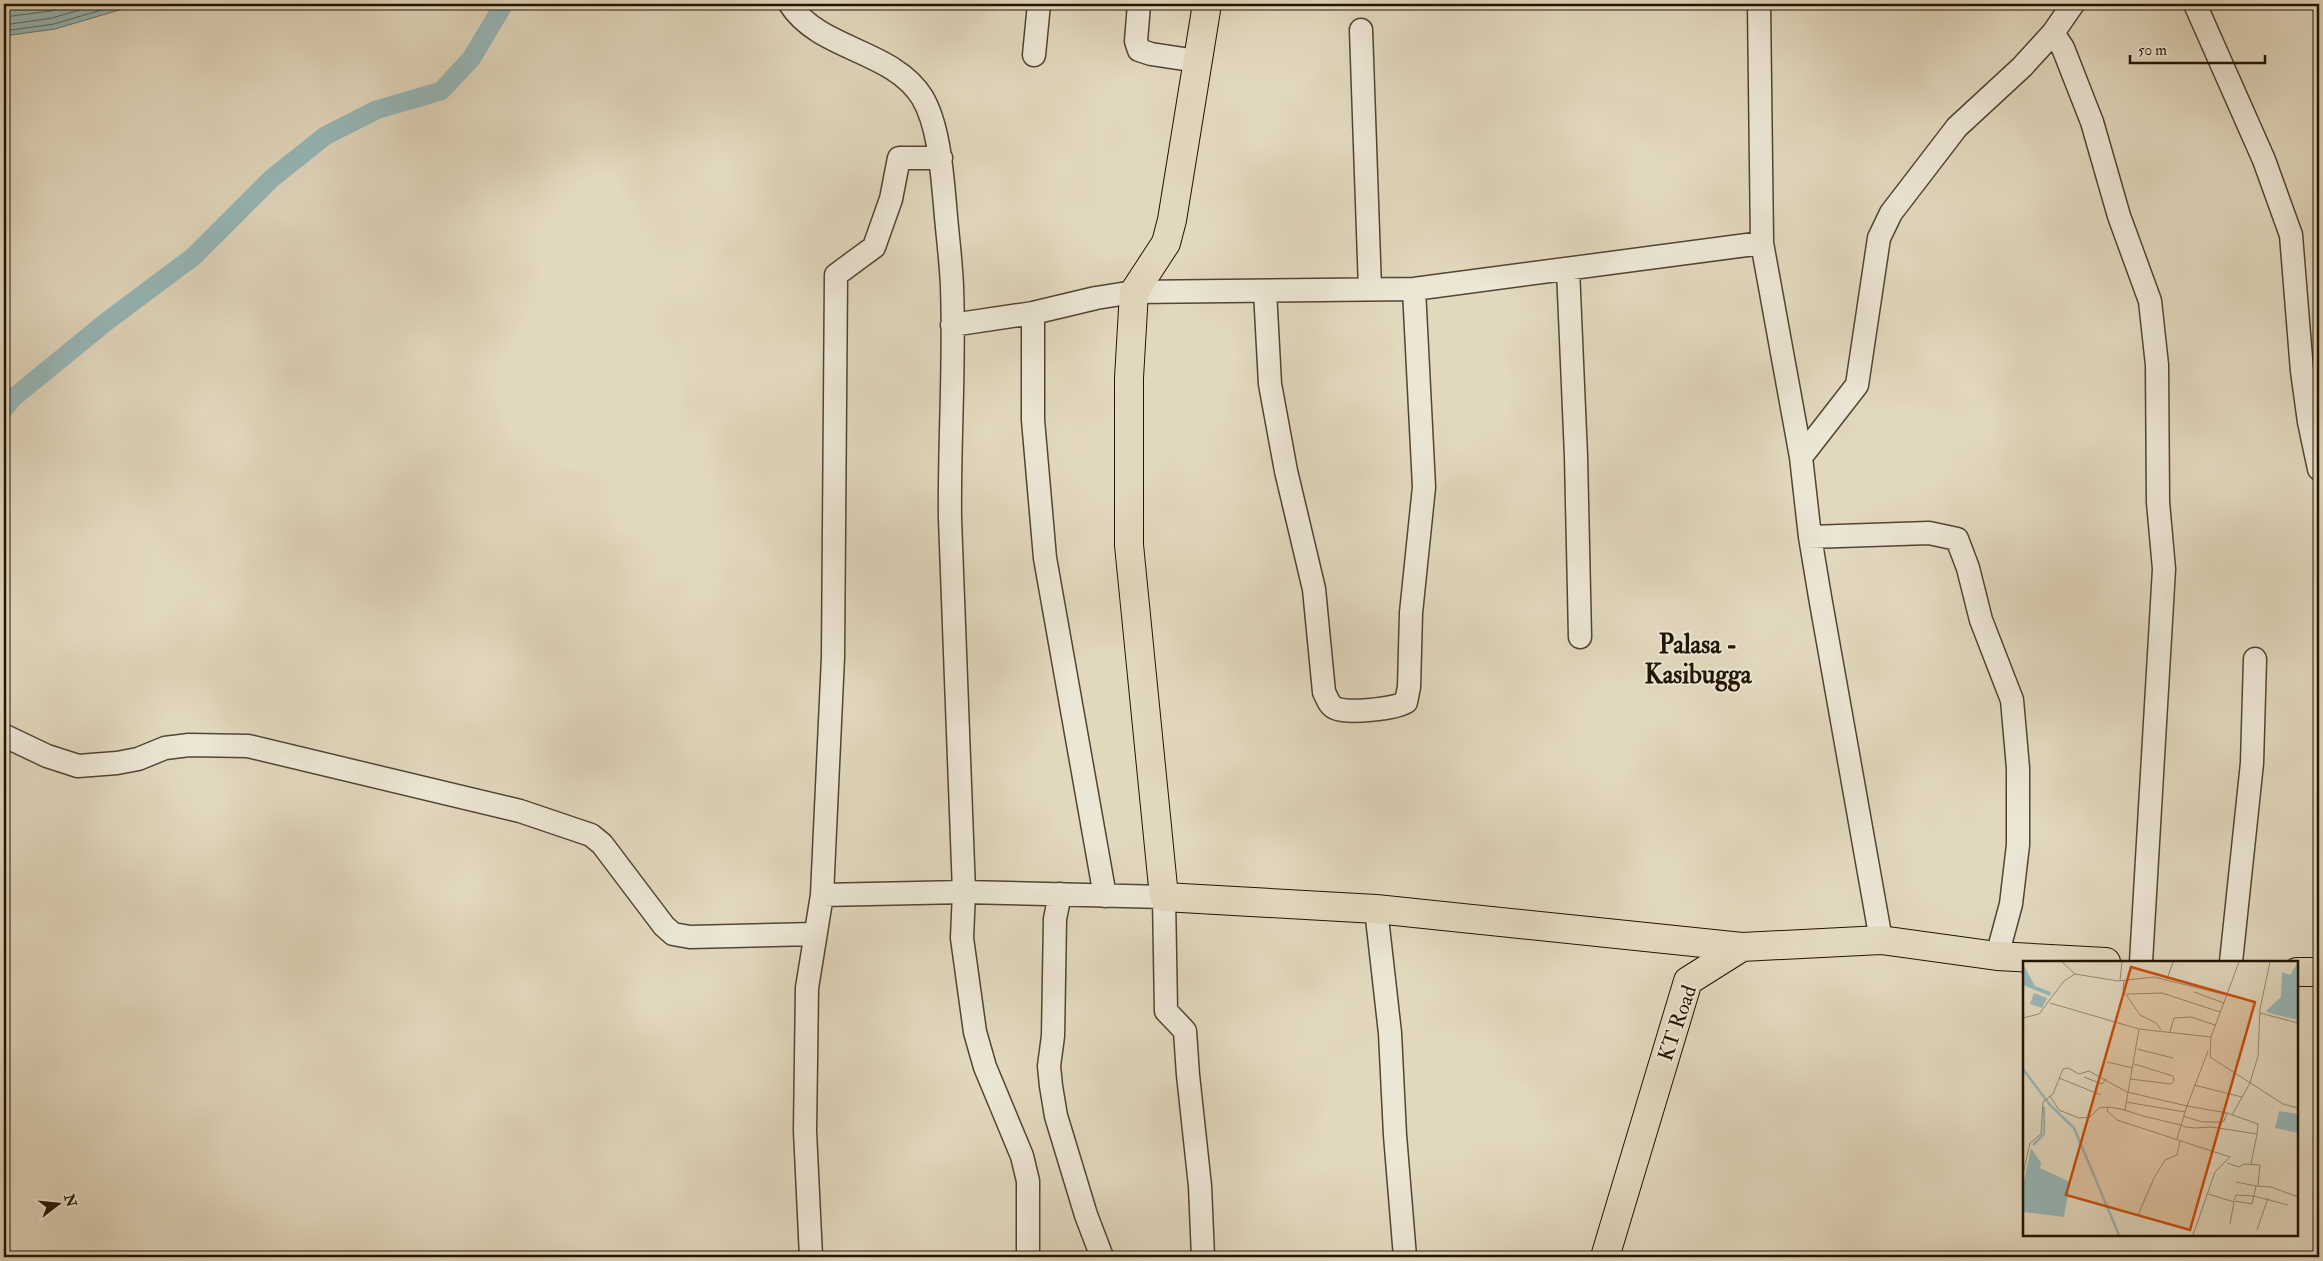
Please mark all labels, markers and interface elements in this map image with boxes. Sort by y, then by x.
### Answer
scale bar [2130,32,2266,64]
text: 50 m [2138,41,2167,60]
district label: Palasa - Kasibugga [1645,629,1753,692]
inset map [2023,961,2298,1236]
street label: KT Road [1652,981,1703,1065]
north arrow [32,1178,82,1228]
text: N [60,1191,80,1209]

